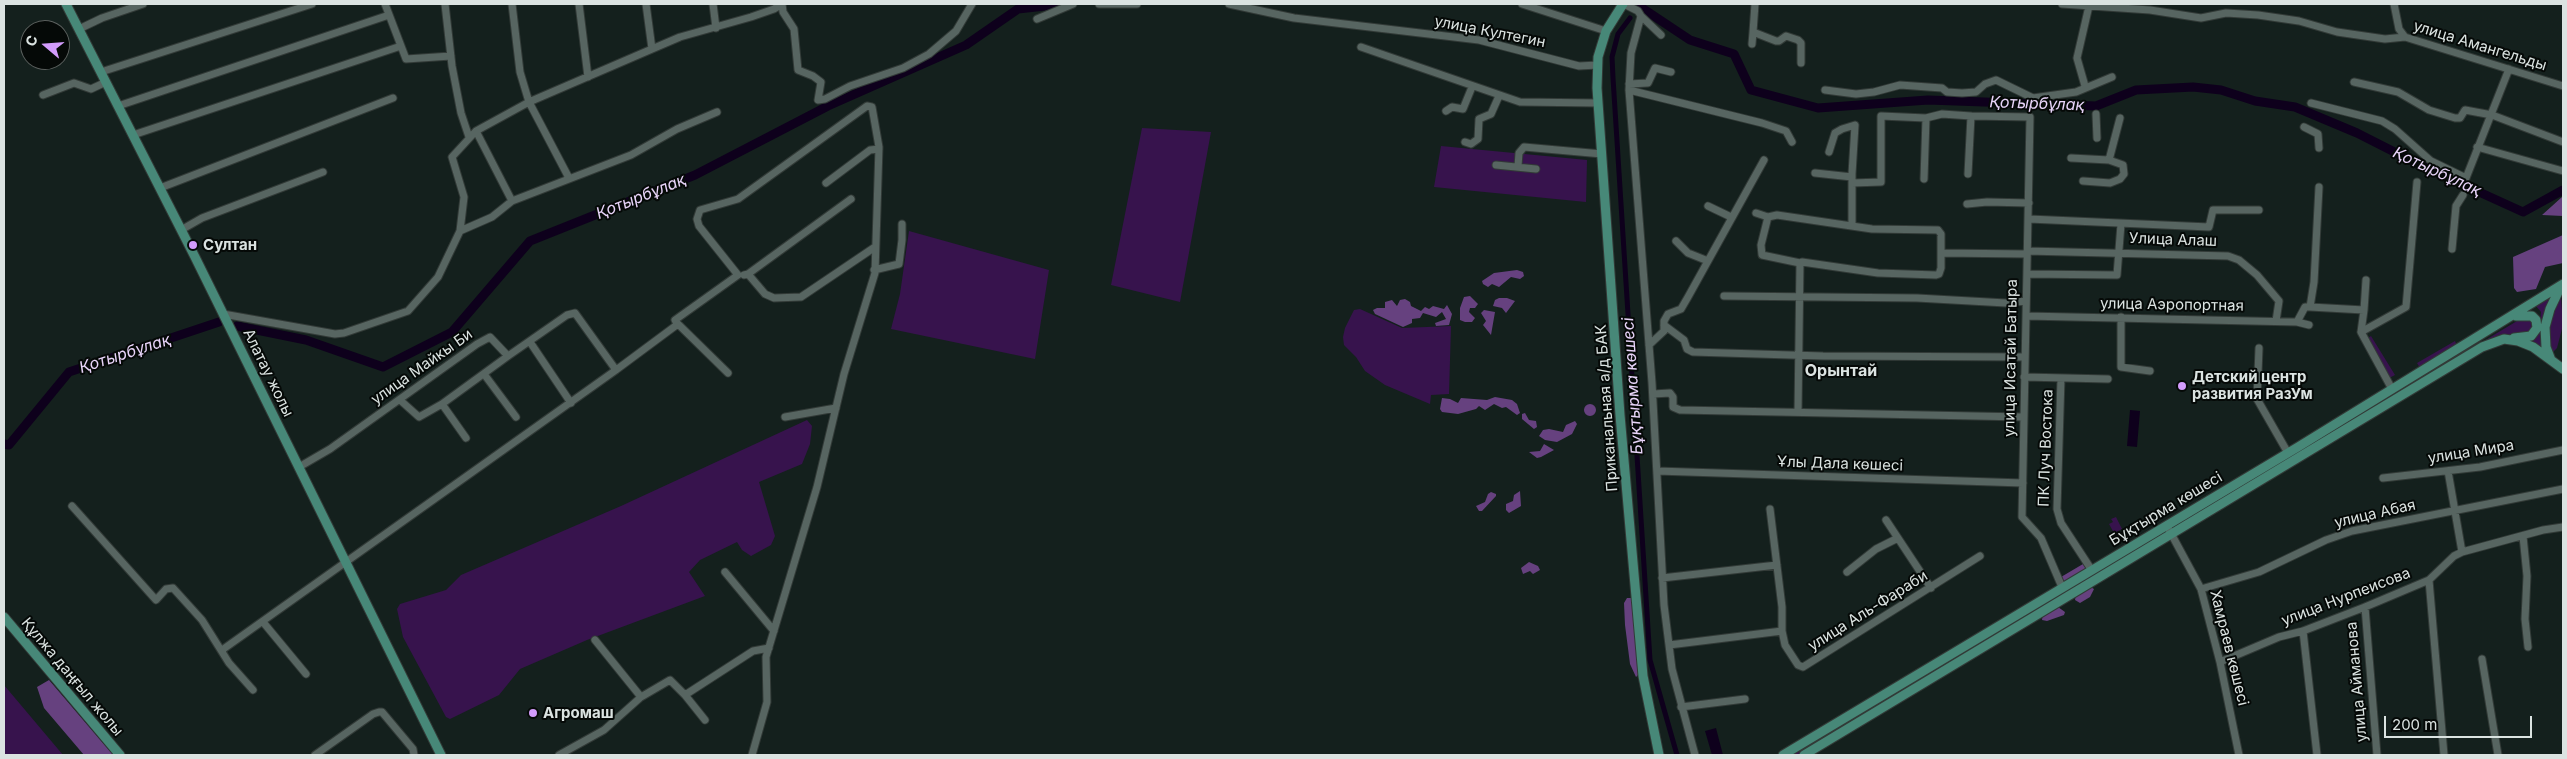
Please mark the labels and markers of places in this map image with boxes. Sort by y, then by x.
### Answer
place label: Султан [203,236,257,254]
marker: Султан [187,239,199,251]
place label: Детский центр развития РазУм [2192,368,2313,403]
marker: Детский центр развития РазУм [2176,380,2188,392]
place label: Агромаш [543,704,614,722]
marker: Агромаш [527,707,539,719]

